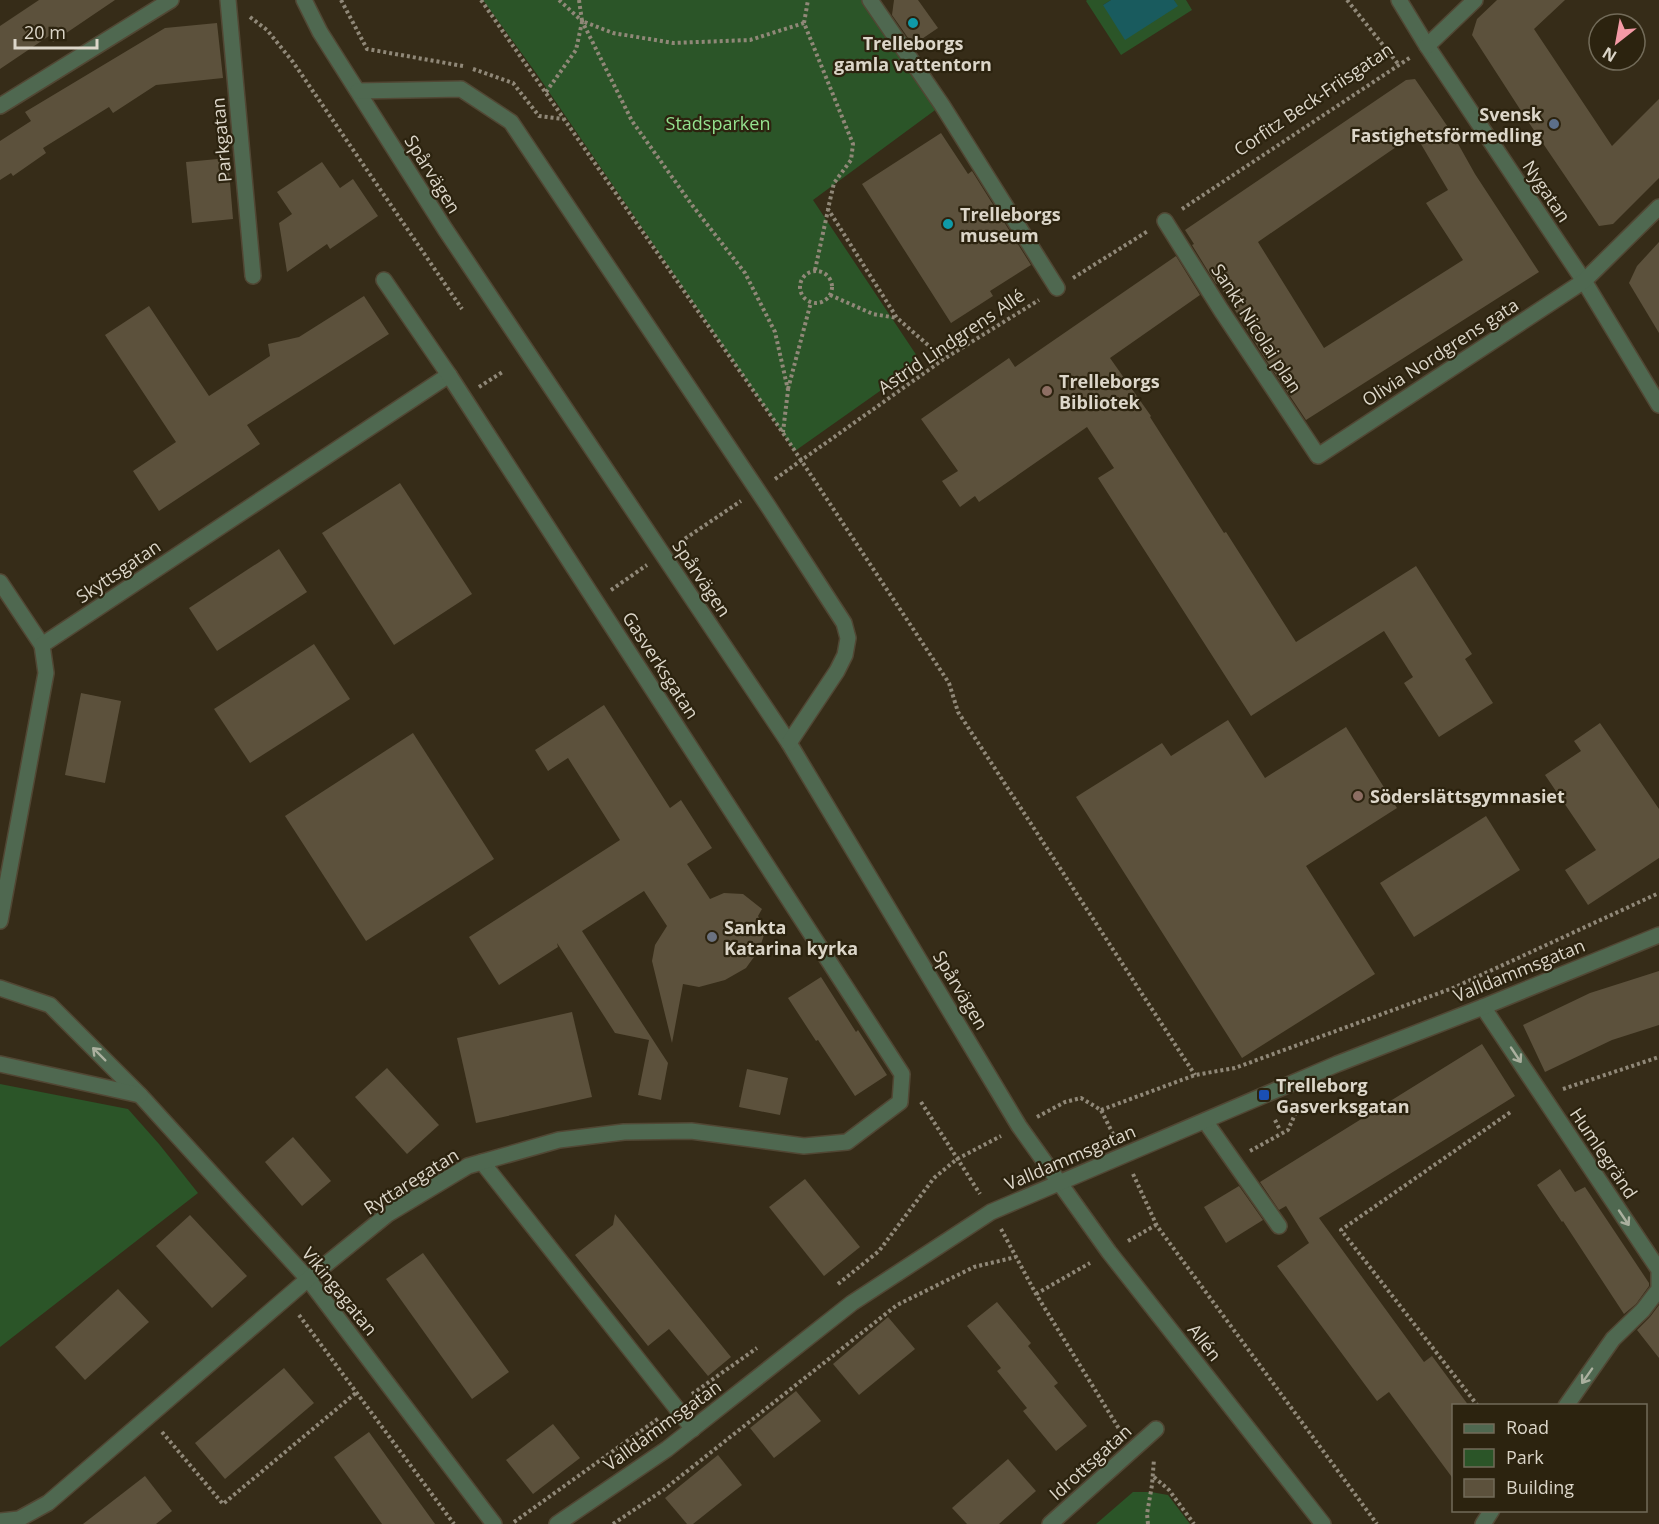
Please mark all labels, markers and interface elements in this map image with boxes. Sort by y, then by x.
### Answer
scale bar [15,12,98,50]
north arrow [1587,12,1647,72]
marker: Trelleborgs gamla vattentorn [906,16,920,30]
text: 20 m [24,20,66,44]
place label: Trelleborgs gamla vattentorn [834,31,992,76]
street label: Corfitz Beck-Friisgatan [1229,37,1397,161]
text: N [1598,42,1621,68]
street label: Parkgatan [205,97,237,183]
place label: Svensk Fastighetsförmedling [1351,102,1543,147]
park label: Stadsparken [666,111,770,135]
marker: Svensk Fastighetsförmedling [1547,117,1561,131]
street label: Spårvägen [399,130,467,218]
street label: Nygatan [1518,155,1576,227]
place label: Trelleborgs museum [960,202,1061,247]
marker: Trelleborgs museum [941,217,955,231]
street label: Sankt Nicolai plan [1206,259,1308,397]
street label: Astrid Lindgrens Allé [873,283,1029,399]
street label: Olivia Nordgrens gata [1357,292,1523,412]
place label: Trelleborgs Bibliotek [1059,369,1160,414]
marker: Trelleborgs Bibliotek [1040,384,1054,398]
street label: Skyttsgatan [71,534,165,608]
street label: Spårvägen [667,535,737,621]
street label: Gasverksgatan [617,607,705,723]
place label: Söderslättsgymnasiet [1370,784,1565,808]
marker: Söderslättsgymnasiet [1351,789,1365,803]
place label: Sankta Katarina kyrka [724,915,858,960]
marker: Sankta Katarina kyrka [705,930,719,944]
street label: Valldammsgatan [1450,933,1588,1007]
street label: Spårvägen [928,946,994,1034]
one-way arrow [91,1046,106,1061]
one-way arrow [1509,1047,1522,1064]
place label: Trelleborg Gasverksgatan [1276,1073,1410,1118]
marker: Trelleborg Gasverksgatan [1257,1088,1271,1102]
street label: Humlegränd [1565,1103,1643,1203]
street label: Valldammsgatan [1001,1119,1139,1195]
street label: Ryttaregatan [359,1142,463,1220]
one-way arrow [1617,1209,1630,1226]
street label: Vikingagatan [297,1242,383,1340]
street label: Allén [1183,1318,1227,1366]
one-way arrow [1581,1367,1593,1383]
street label: Valldammsgatan [598,1374,726,1476]
legend [1452,1404,1647,1512]
text: Road [1506,1415,1549,1439]
street label: Idrottsgatan [1044,1419,1136,1505]
text: Park [1506,1445,1544,1469]
text: Building [1506,1475,1574,1499]

